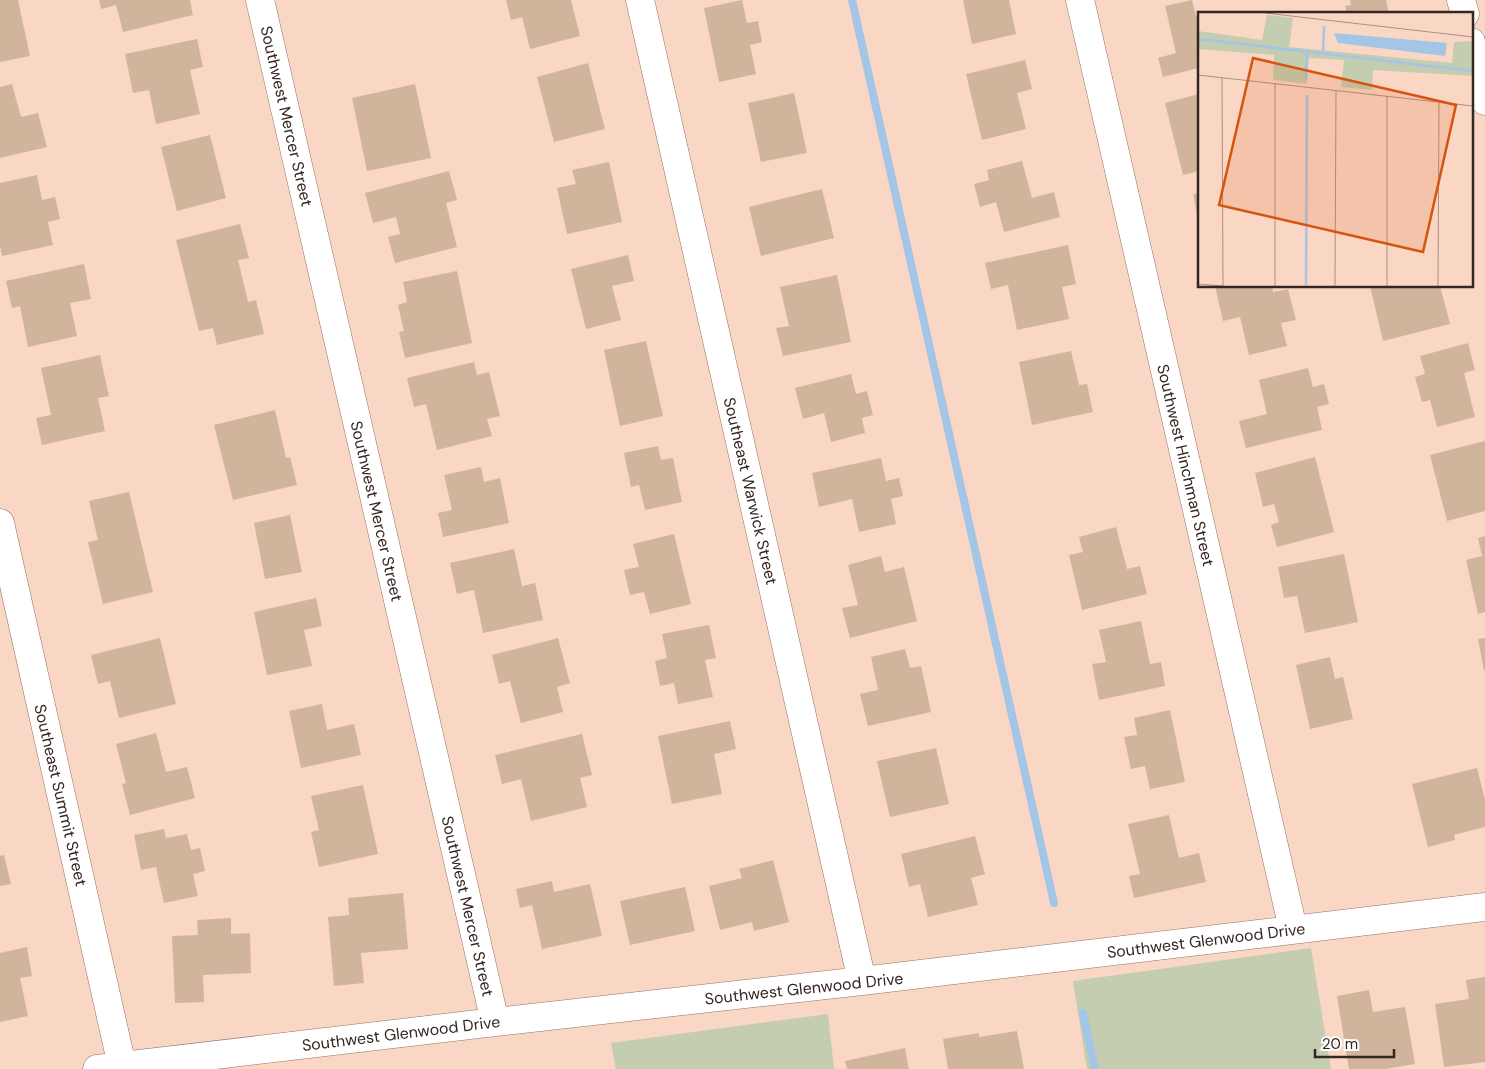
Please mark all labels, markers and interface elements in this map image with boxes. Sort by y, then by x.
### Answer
inset map [1198,12,1472,288]
street label: Southwest Mercer Street [256,24,317,208]
street label: Southwest Hinchman Street [1152,362,1219,568]
street label: Southeast Warwick Street [719,395,782,587]
street label: Southwest Mercer Street [346,419,407,603]
street label: Southeast Summit Street [29,702,92,888]
street label: Southwest Mercer Street [437,814,498,998]
street label: Southwest Glenwood Drive [1106,918,1306,963]
street label: Southwest Glenwood Drive [704,968,904,1009]
street label: Southwest Glenwood Drive [301,1011,501,1056]
scale bar [1315,1026,1394,1058]
text: 20 m [1322,1034,1358,1054]

